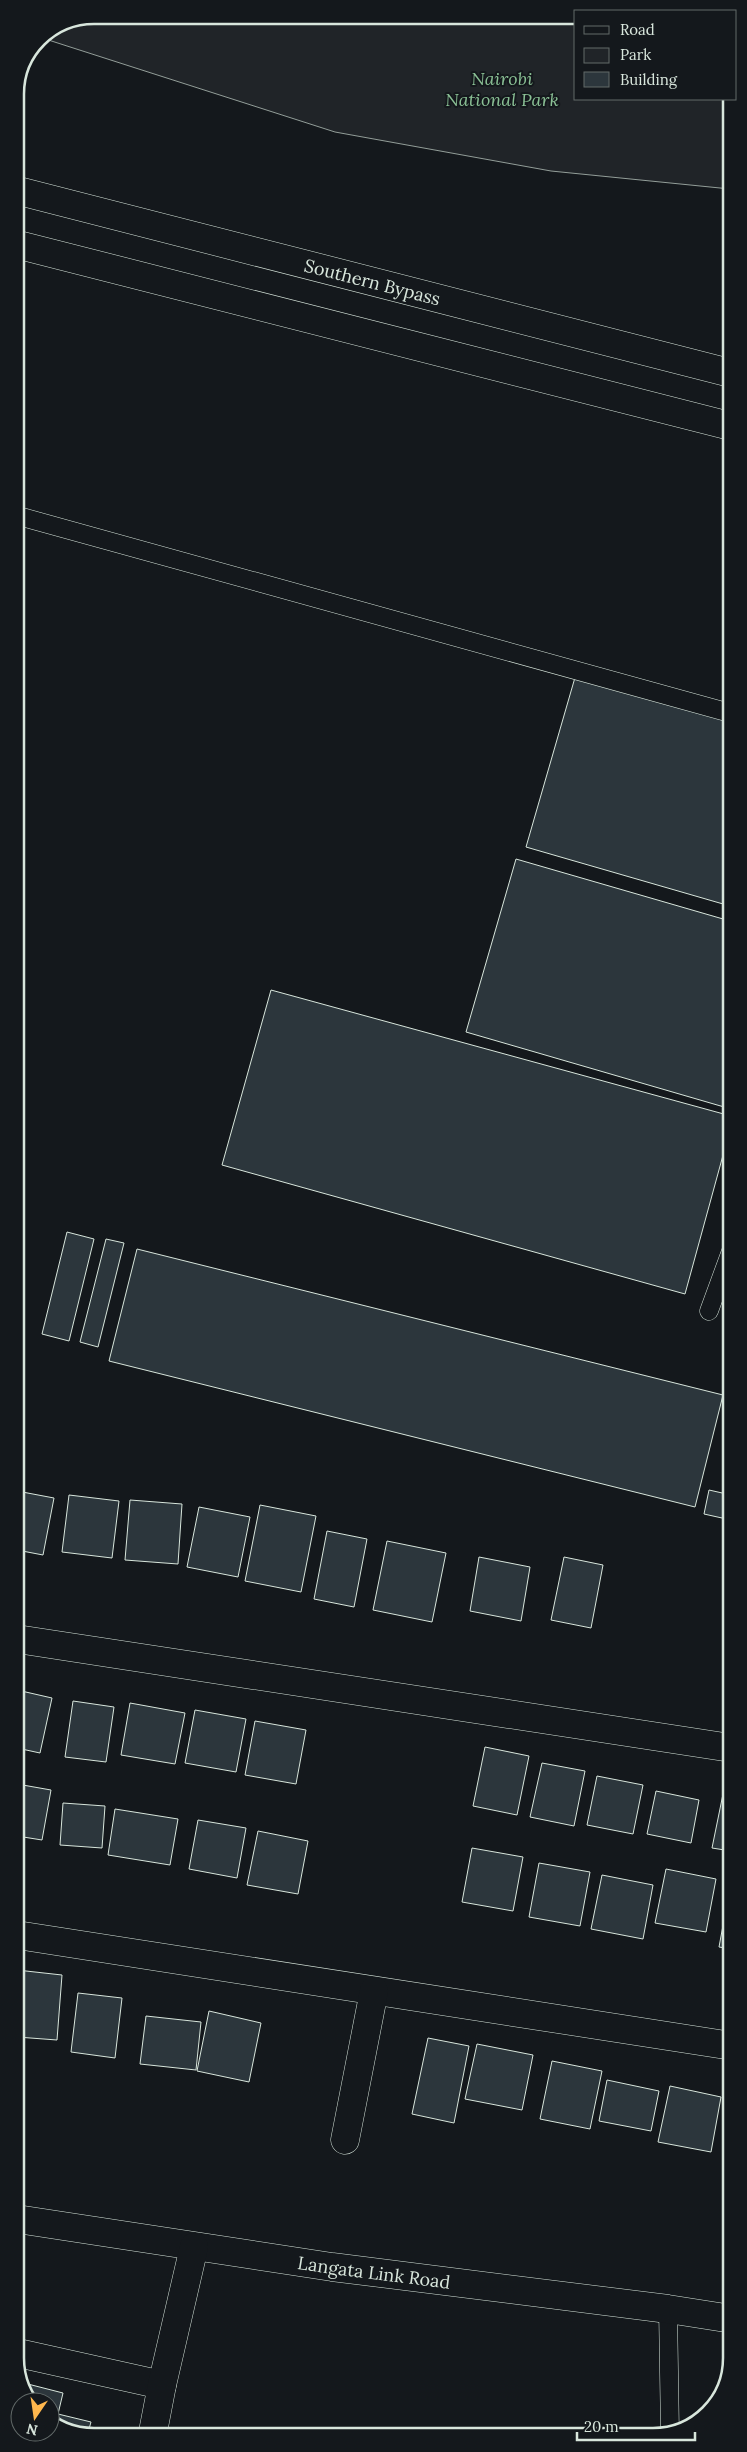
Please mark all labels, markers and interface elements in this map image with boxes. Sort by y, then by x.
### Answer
legend [574,10,737,100]
text: Road [620,20,655,39]
text: Park [620,45,651,64]
park label: Nairobi National Park [445,67,559,111]
text: Building [620,70,678,89]
street label: Southern Bypass [302,253,443,310]
street label: Langata Link Road [296,2250,452,2293]
north arrow [10,2392,60,2442]
scale bar [577,2410,694,2442]
text: 20 m [584,2417,619,2436]
text: N [25,2420,39,2440]

